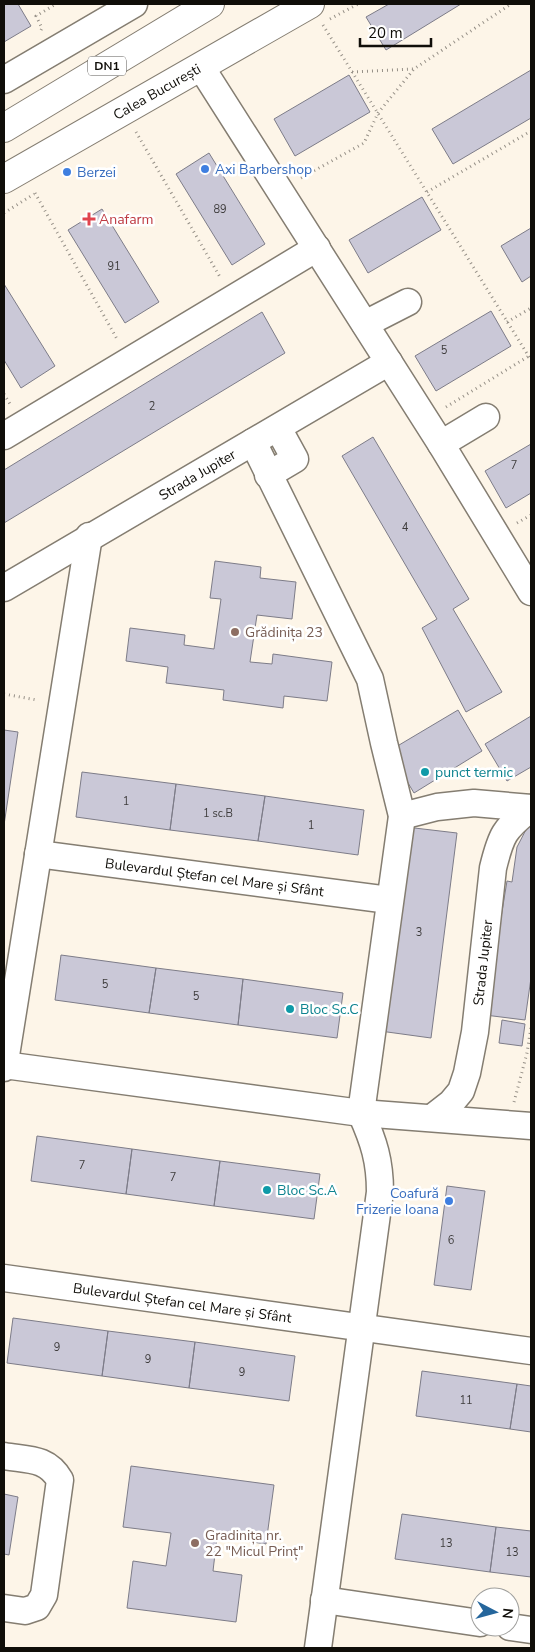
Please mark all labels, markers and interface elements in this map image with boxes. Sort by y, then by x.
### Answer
scale bar [360,15,431,47]
text: 20 m [368,23,403,43]
road number: DN1 [88,56,126,76]
street label: Calea București [109,59,204,124]
place label: Axi Barbershop [215,160,312,179]
place label: Berzei [77,163,116,182]
marker: Axi Barbershop [199,163,211,175]
marker: Berzei [61,166,73,178]
house number: 89 [213,202,227,217]
place label: Anafarm [99,210,154,229]
marker: Anafarm [83,213,95,225]
house number: 91 [107,259,121,274]
house number: 5 [441,343,448,358]
house number: 2 [149,399,155,414]
street label: Strada Jupiter [155,445,239,505]
house number: 7 [511,458,517,473]
house number: 4 [402,520,409,535]
place label: Grădinița 23 [245,623,323,642]
marker: Grădinița 23 [229,626,241,638]
place label: punct termic [435,763,513,782]
marker: punct termic [419,766,431,778]
house number: 1 [123,794,129,809]
house number: 1 sc.B [203,806,233,821]
house number: 1 [308,818,314,833]
street label: Bulevardul Ștefan cel Mare și Sfânt [104,853,325,901]
street label: Strada Jupiter [468,919,497,1006]
house number: 3 [416,925,422,940]
house number: 5 [102,977,109,992]
house number: 5 [193,989,200,1004]
place label: Bloc Sc.C [300,1000,359,1019]
marker: Bloc Sc.C [284,1003,296,1015]
house number: 7 [79,1158,85,1173]
house number: 7 [170,1170,176,1185]
place label: Bloc Sc.A [277,1181,337,1200]
marker: Bloc Sc.A [261,1184,273,1196]
place label: Coafură Frizerie Ioana [356,1184,439,1219]
marker: Coafură Frizerie Ioana [443,1195,455,1207]
house number: 6 [448,1233,455,1248]
street label: Bulevardul Ștefan cel Mare și Sfânt [72,1278,293,1327]
house number: 9 [54,1340,60,1355]
house number: 9 [145,1352,151,1367]
house number: 9 [239,1365,245,1380]
house number: 11 [459,1393,473,1408]
place label: Gradinița nr. 22 "Micul Prinț" [205,1526,303,1561]
house number: 13 [439,1536,453,1551]
marker: Gradinița nr. 22 "Micul Prinț" [189,1537,201,1549]
house number: 13 [505,1545,519,1560]
north arrow [470,1587,520,1637]
text: N [497,1607,517,1620]

